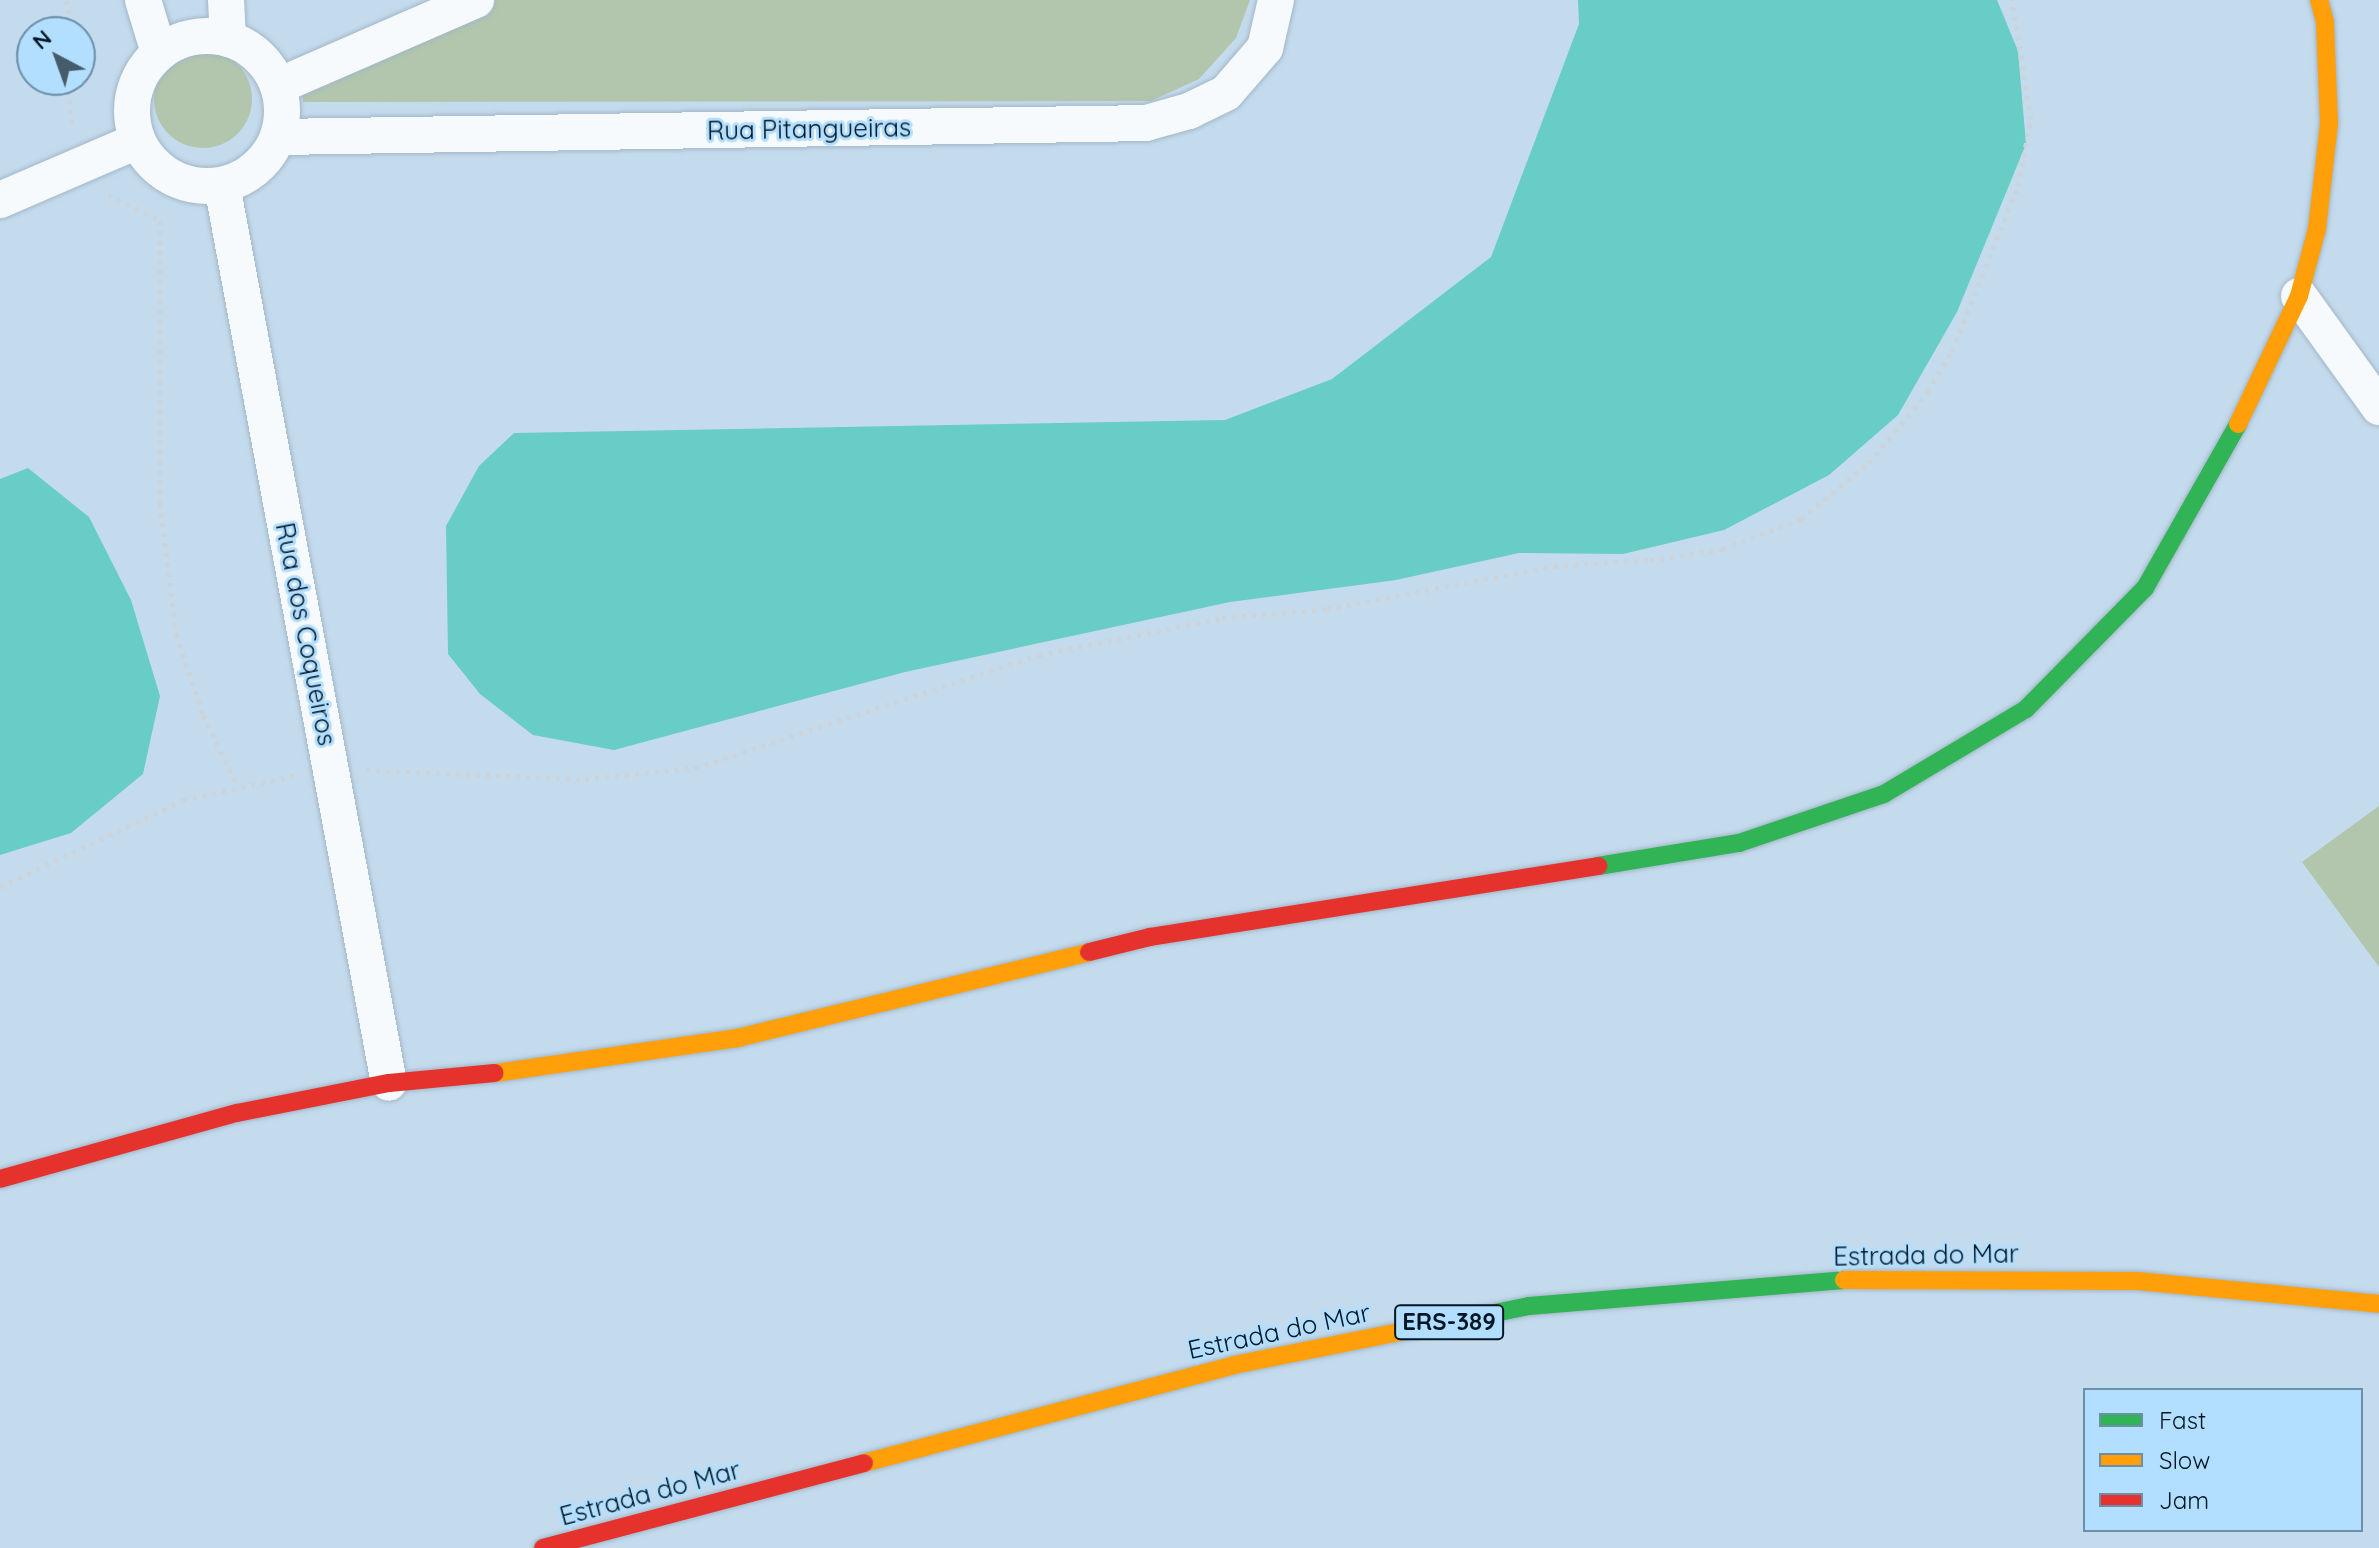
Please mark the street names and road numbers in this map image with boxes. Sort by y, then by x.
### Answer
street label: Rua Pitangueiras [707,112,911,146]
street label: Rua dos Coqueiros [269,520,343,748]
street label: Estrada do Mar [1833,1238,2019,1272]
street label: Estrada do Mar [1185,1296,1373,1366]
road number: ERS-389 [1393,1302,1505,1342]
street label: Estrada do Mar [556,1454,744,1532]

